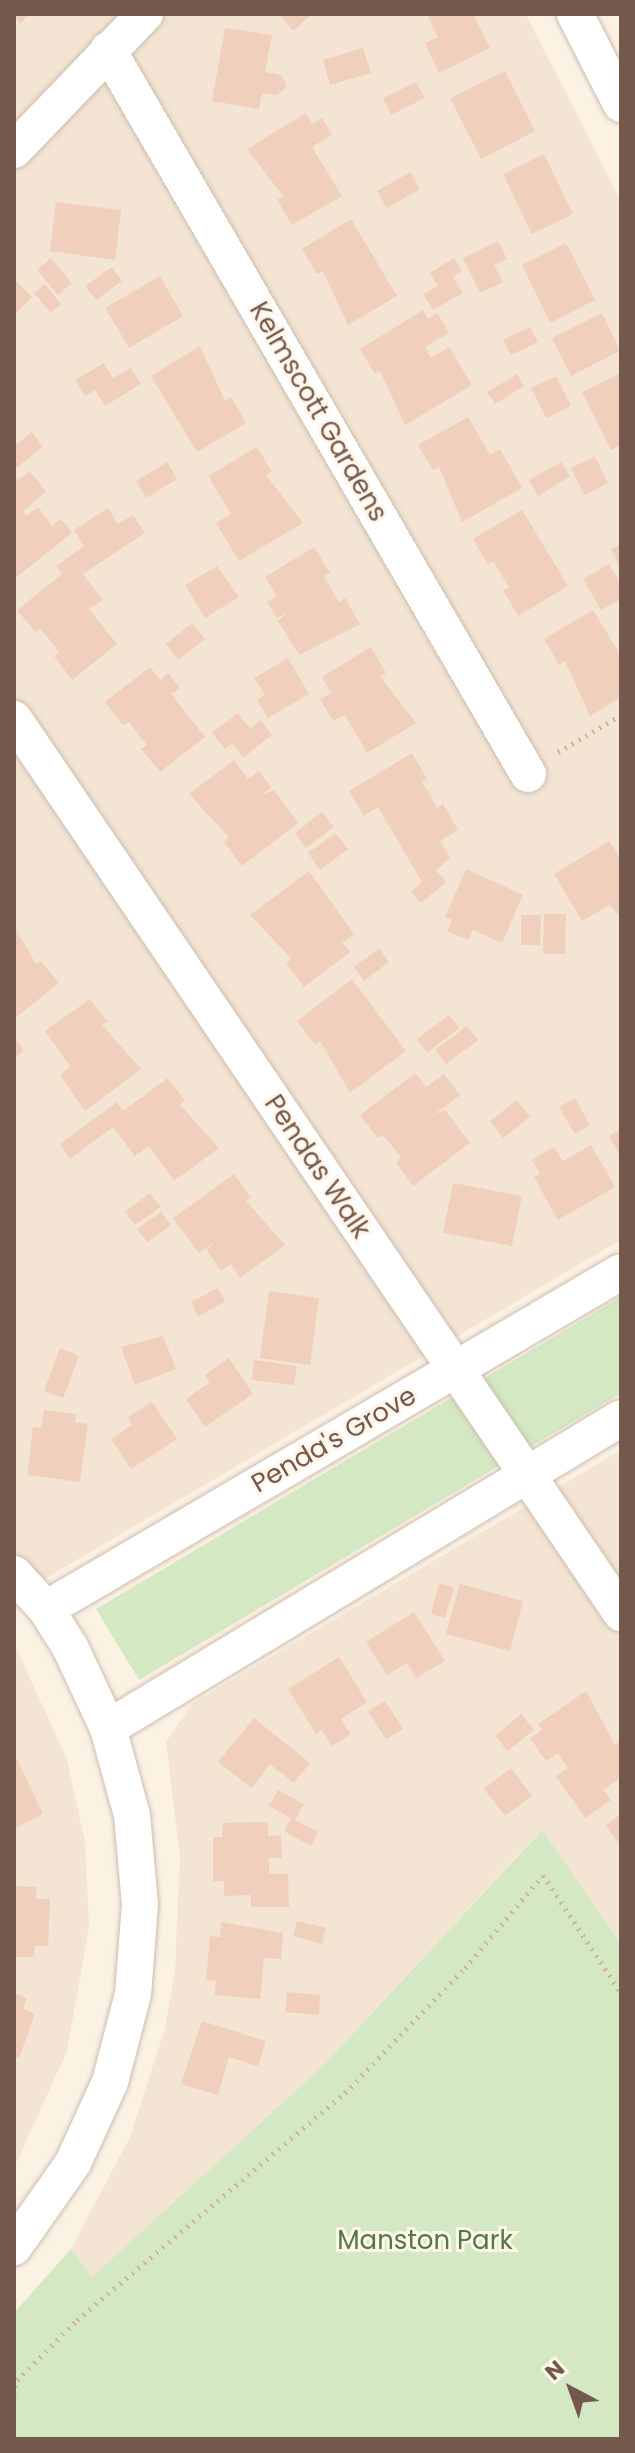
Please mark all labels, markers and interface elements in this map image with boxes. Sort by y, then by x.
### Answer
street label: Kelmscott Gardens [242,297,394,527]
street label: Pendas Walk [258,1089,376,1245]
street label: Penda's Grove [246,1380,422,1500]
park label: Manston Park [337,2225,513,2257]
north arrow [531,2349,611,2429]
text: N [539,2353,571,2388]

